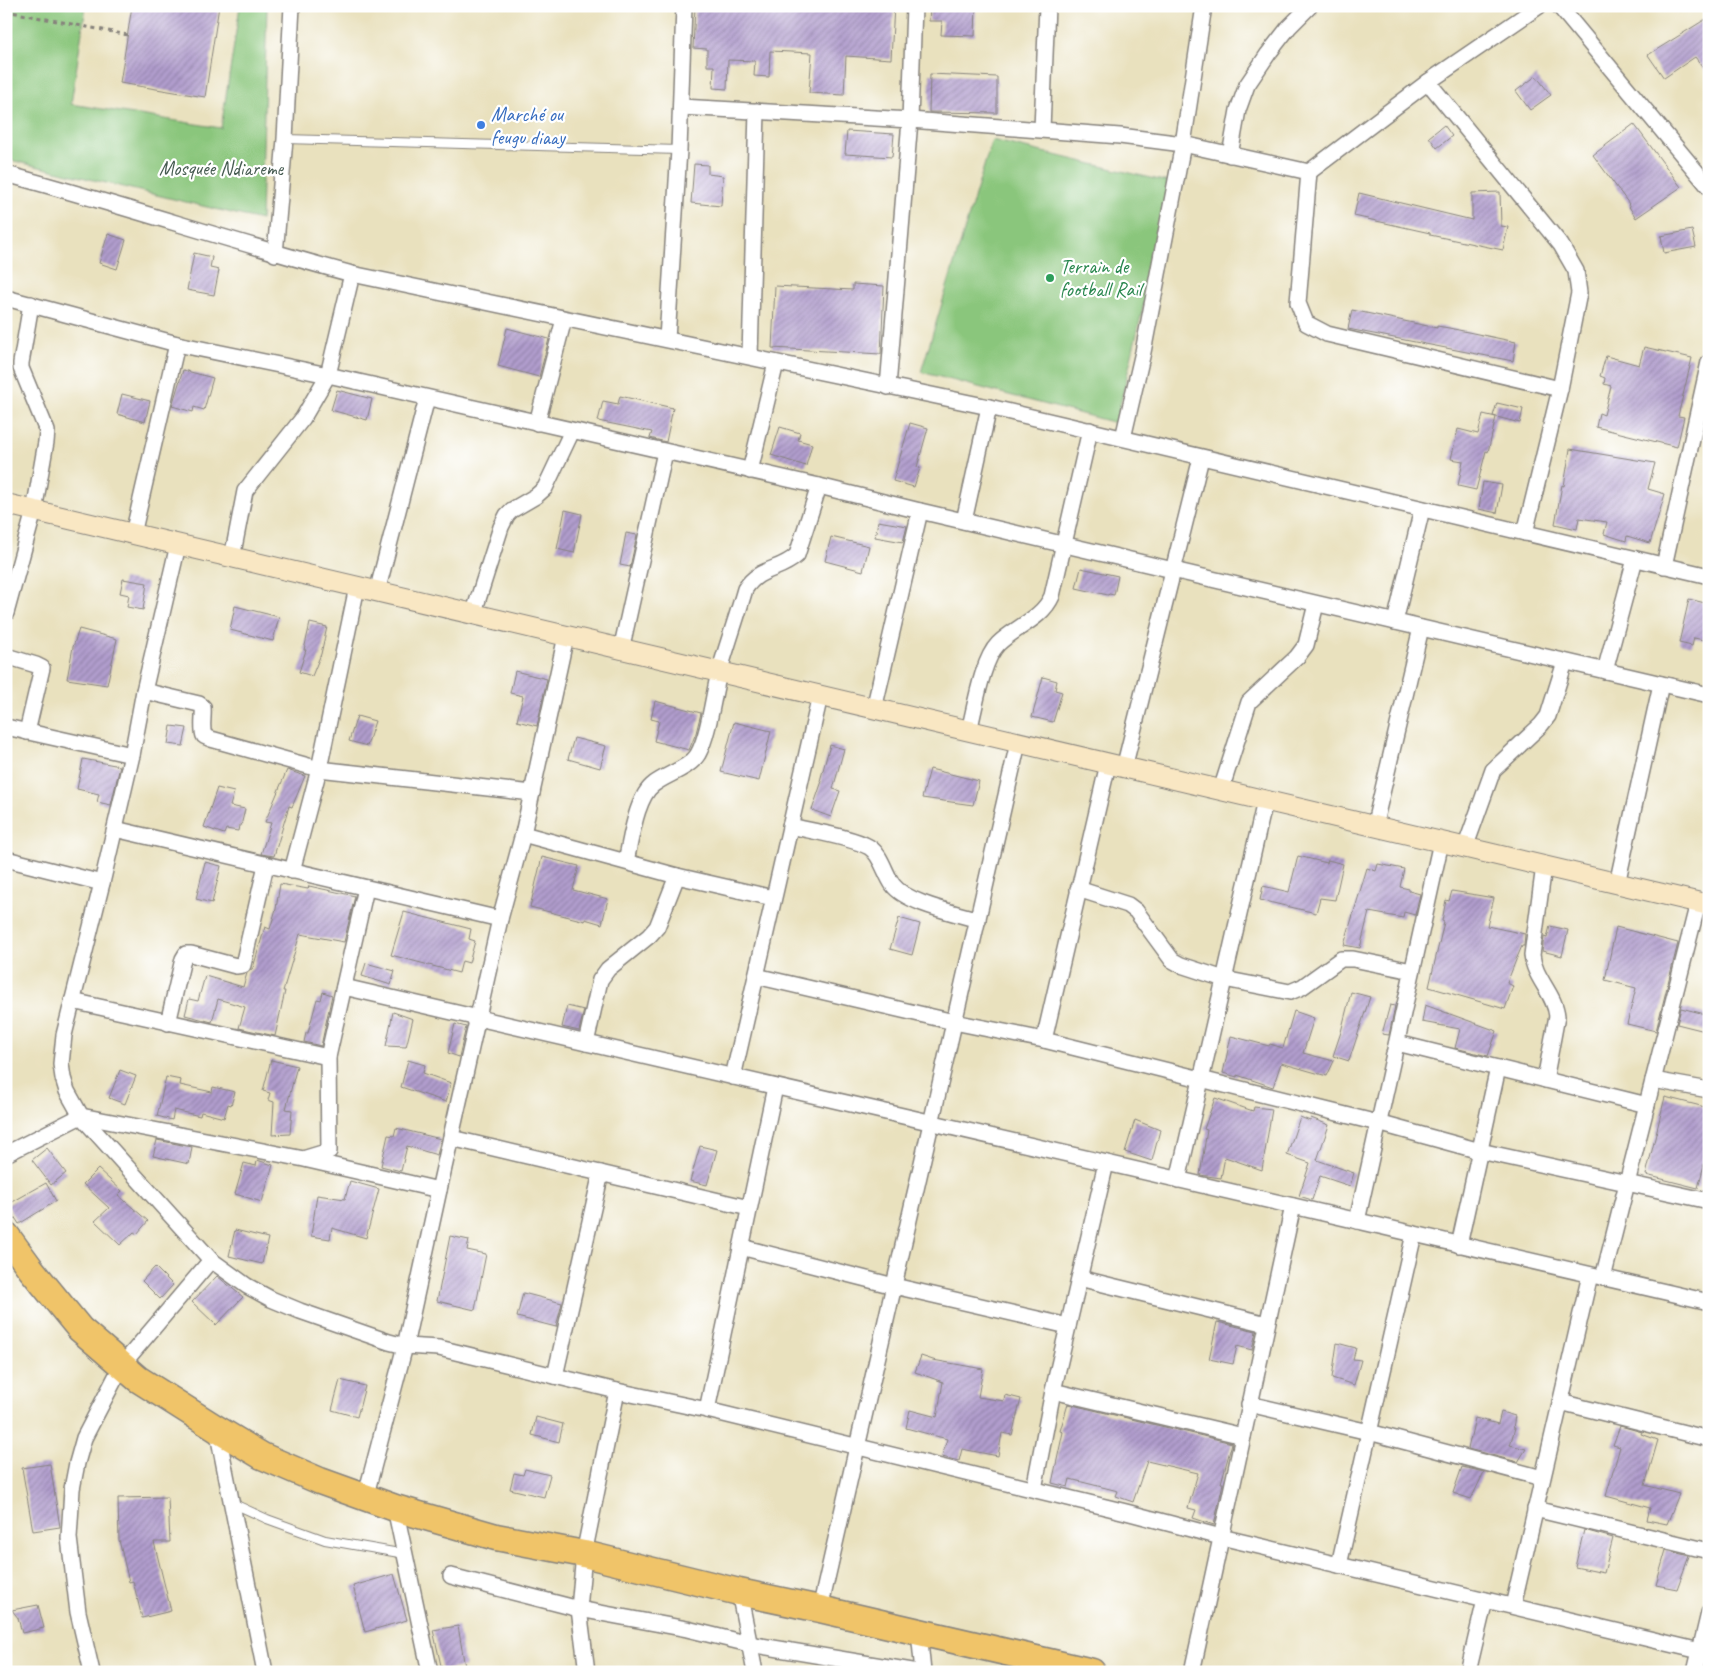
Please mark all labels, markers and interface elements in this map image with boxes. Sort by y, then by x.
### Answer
place label: Marché ou feugu diaay [491,102,567,150]
marker: Marché ou feugu diaay [475,119,487,131]
park label: Mosquée Ndiareme [159,156,285,181]
place label: Terrain de football Rail [1060,254,1145,302]
marker: Terrain de football Rail [1044,272,1056,284]

